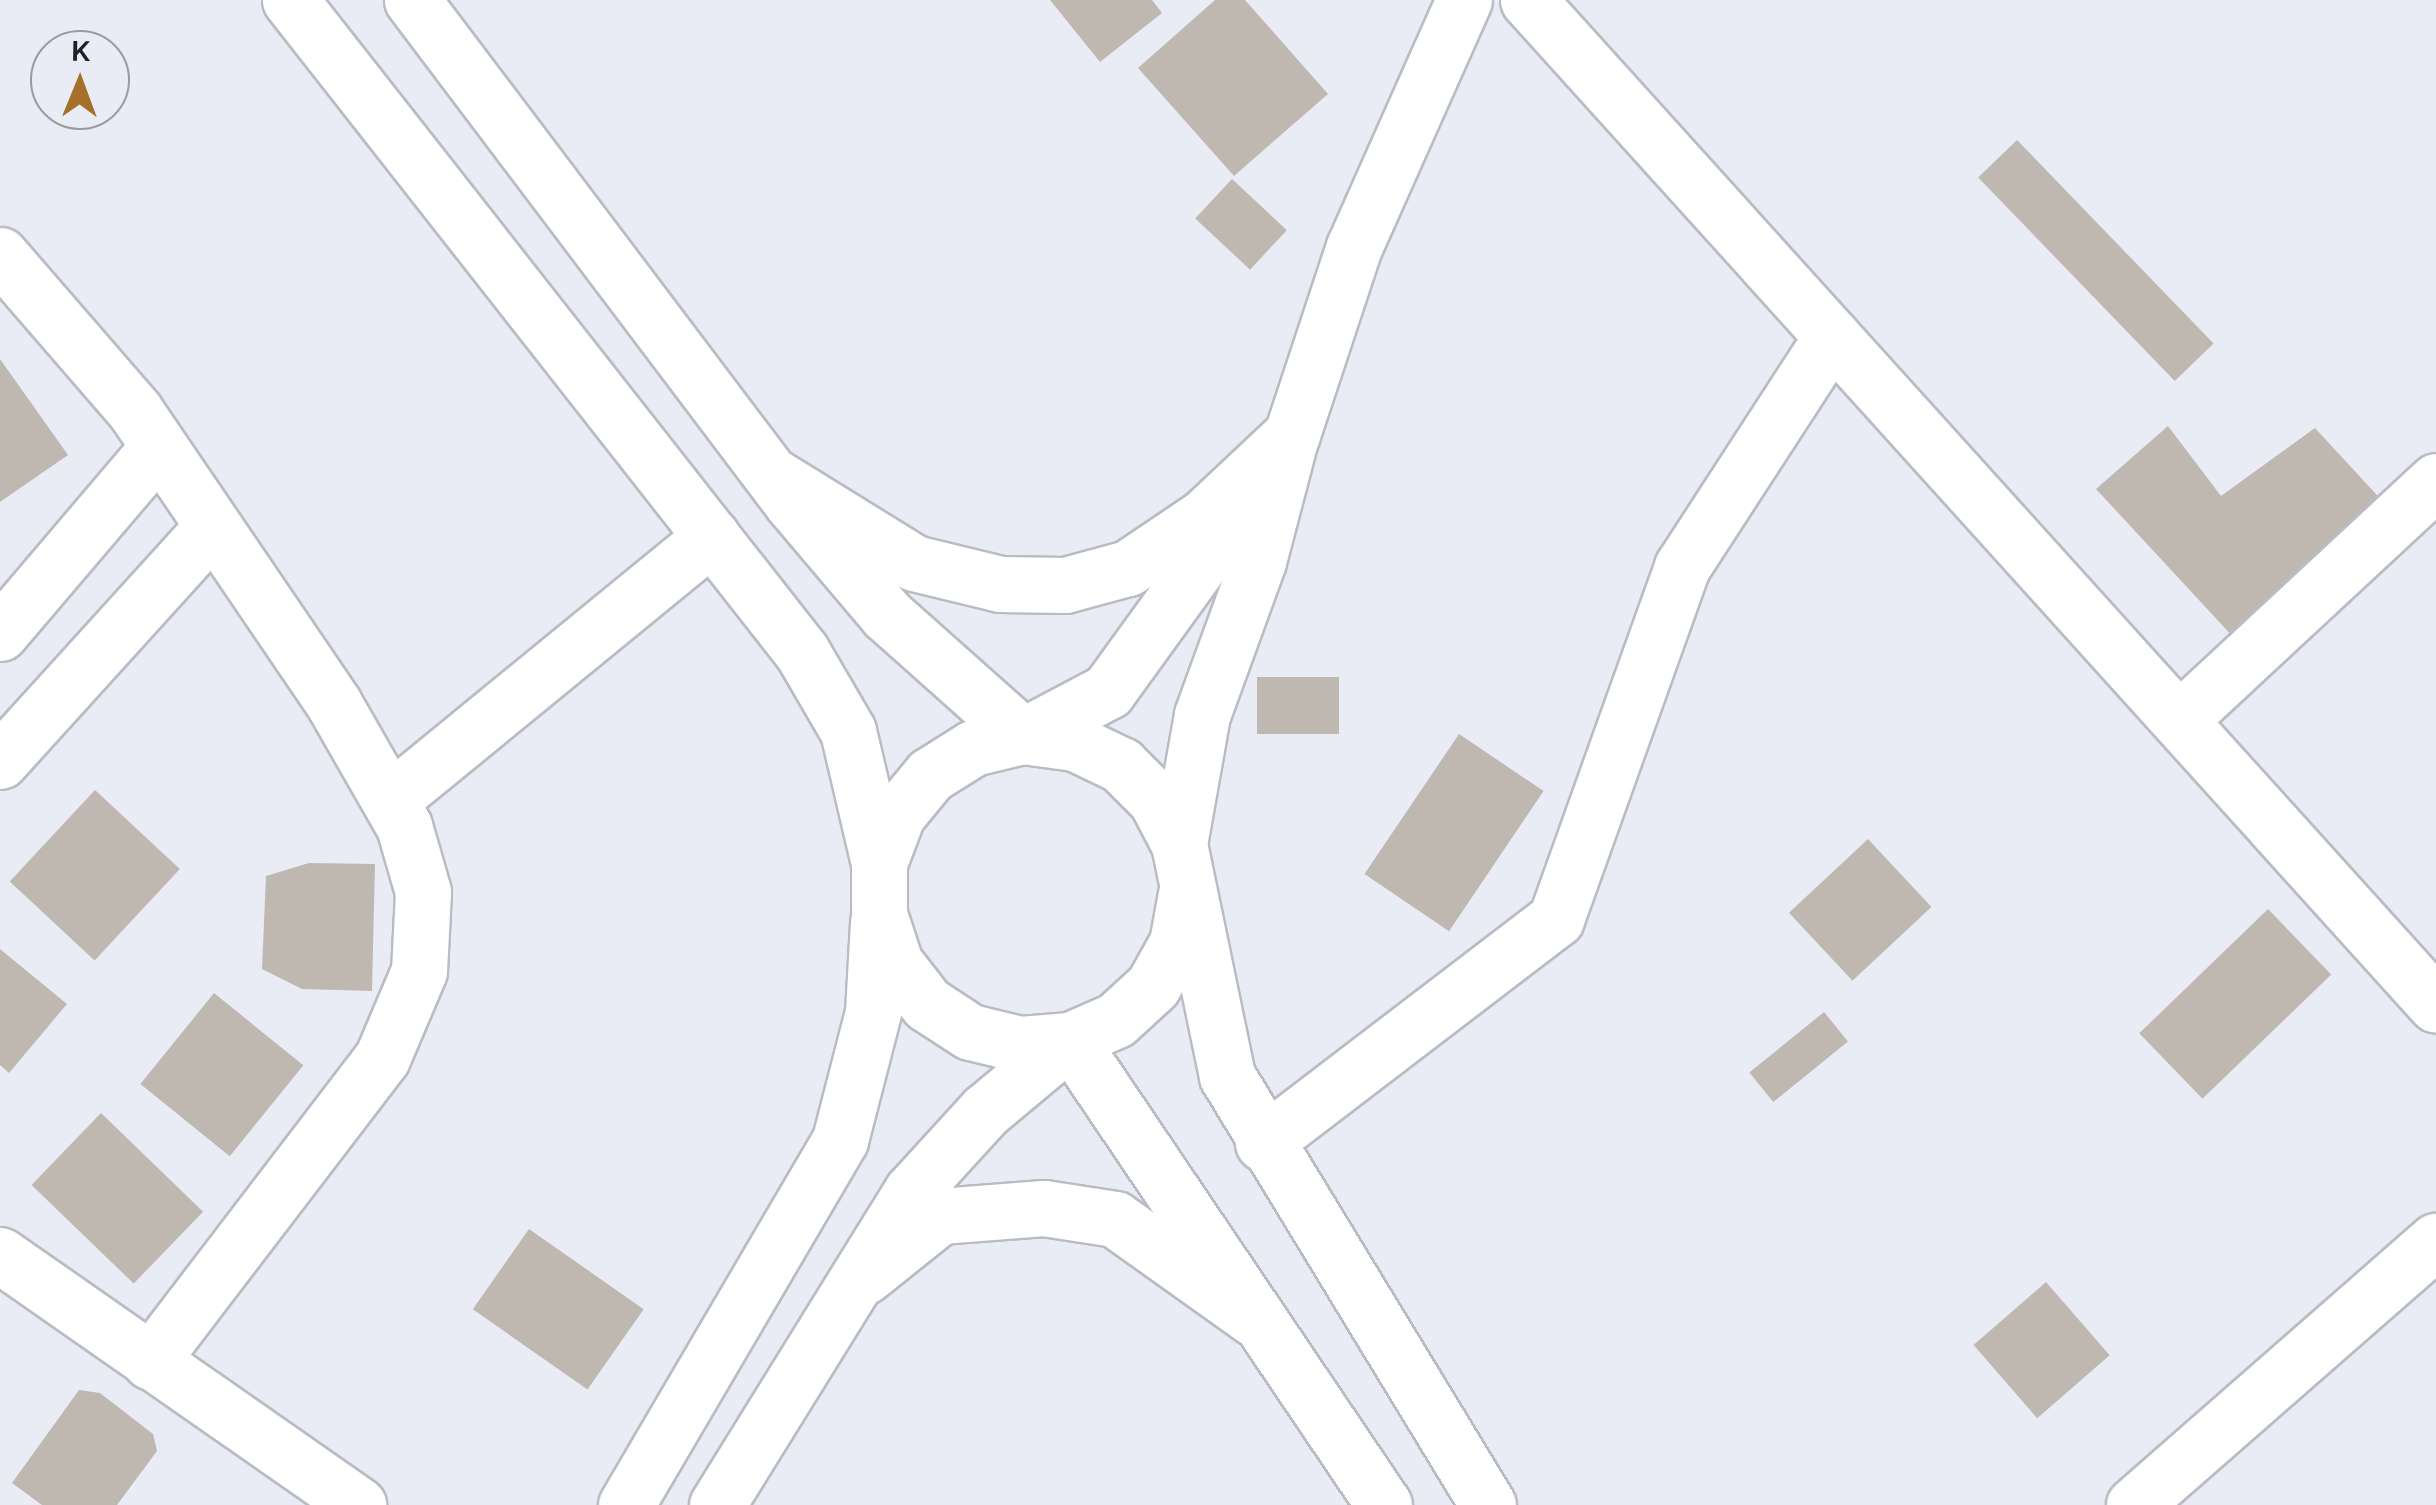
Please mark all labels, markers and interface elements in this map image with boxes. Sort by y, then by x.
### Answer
north arrow [30,30,130,130]
text: K [71,35,90,68]

